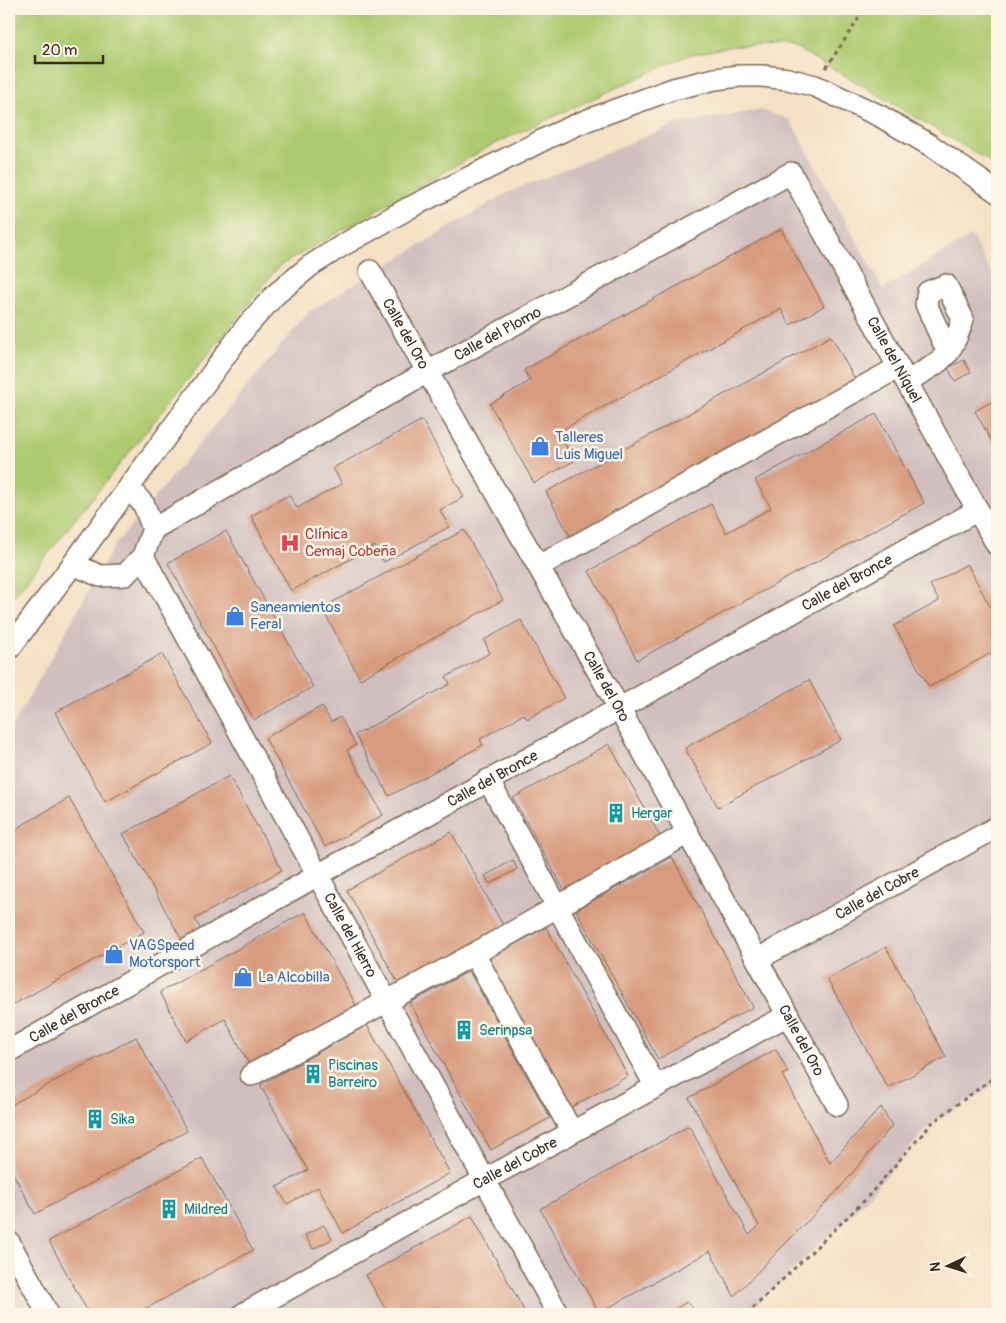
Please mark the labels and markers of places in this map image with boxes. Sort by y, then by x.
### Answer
place label: Talleres Luis Miguel [555,428,623,464]
shop icon: Talleres Luis Miguel [529,435,551,457]
place label: Clínica Cemaj Cobeña [305,525,396,561]
hospital icon: Clínica Cemaj Cobeña [279,532,301,554]
place label: Saneamientos Feral [250,598,341,634]
shop icon: Saneamientos Feral [224,605,246,627]
building icon: Hergar [605,802,627,824]
place label: Hergar [631,804,673,823]
place label: VAGSpeed Motorsport [129,936,202,972]
shop icon: VAGSpeed Motorsport [103,943,125,965]
shop icon: La Alcobilla [232,966,254,988]
place label: La Alcobilla [258,968,330,987]
building icon: Serinpsa [453,1019,475,1041]
place label: Serinpsa [479,1021,532,1040]
place label: Piscinas Barreiro [328,1056,378,1092]
building icon: Piscinas Barreiro [302,1063,324,1085]
building icon: Sika [84,1108,106,1130]
place label: Sika [110,1110,135,1129]
building icon: Mildred [158,1198,180,1220]
place label: Mildred [184,1200,228,1219]

